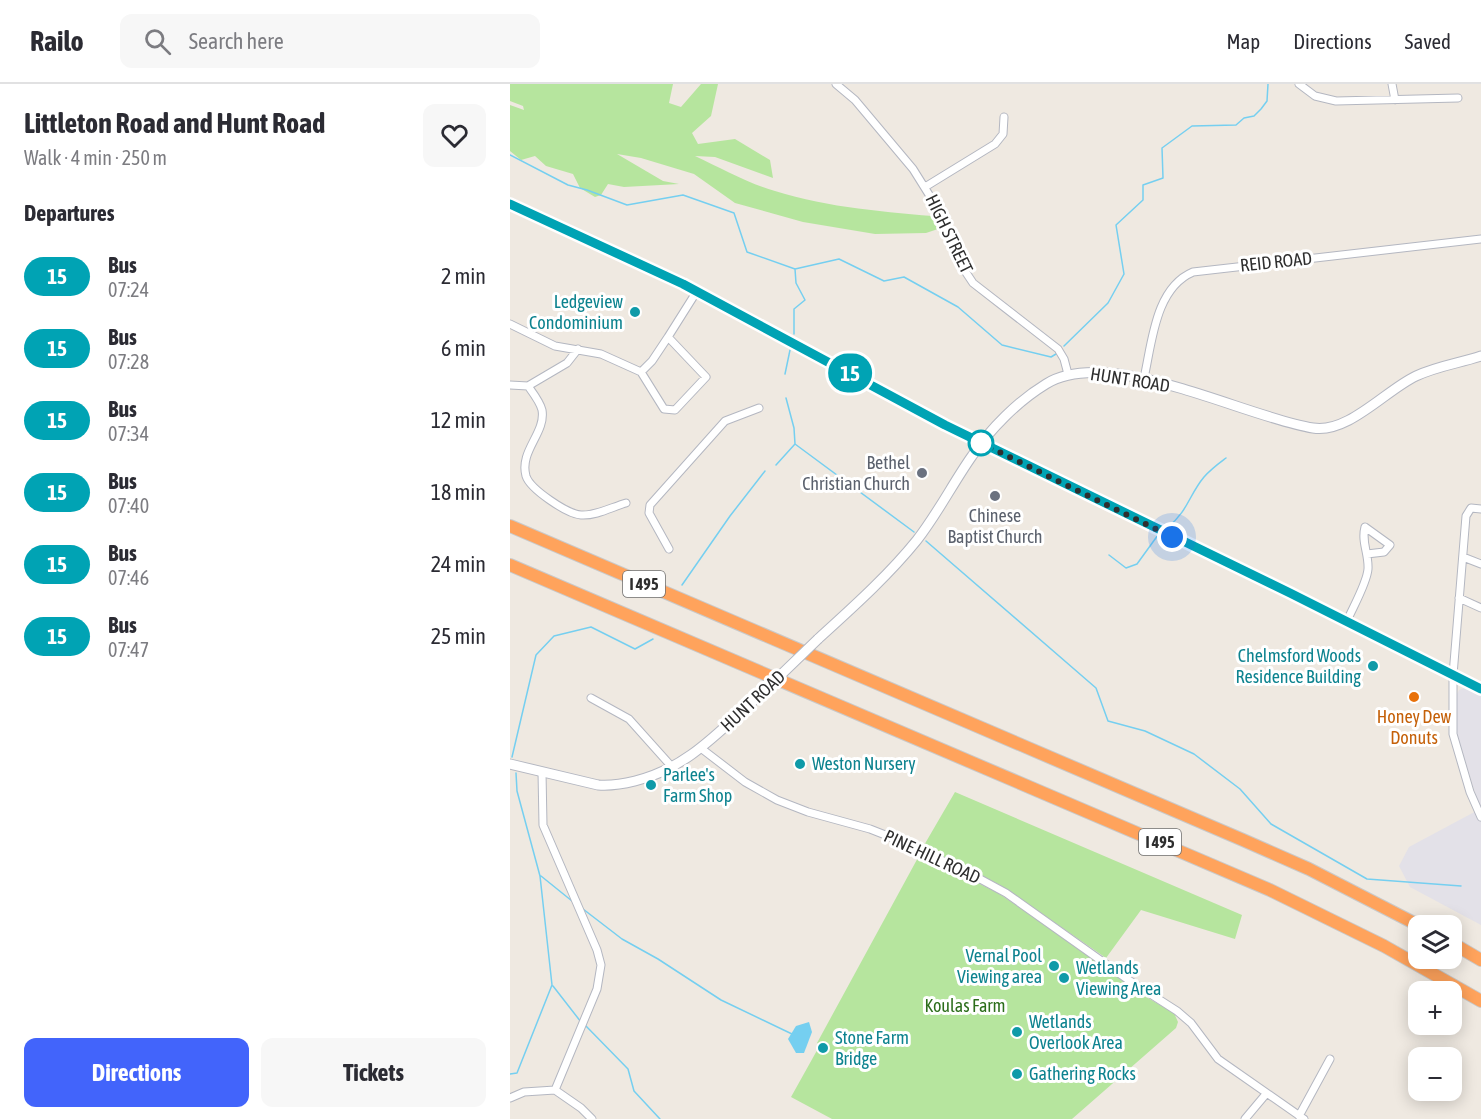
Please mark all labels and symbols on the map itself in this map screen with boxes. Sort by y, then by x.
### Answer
street label: HIGH STREET [921,191,978,277]
street label: REID ROAD [1239,247,1313,276]
place label: Ledgeview Condominium [529,291,623,333]
marker: Ledgeview Condominium [628,305,642,319]
line badge: 15 [823,354,877,392]
street label: HUNT ROAD [1089,363,1171,396]
unlabelled marker [968,430,994,456]
place label: Bethel Christian Church [802,452,910,494]
marker: Bethel Christian Church [915,466,929,480]
marker: Chinese Baptist Church [988,489,1002,503]
place label: Chinese Baptist Church [948,505,1043,547]
your location [1157,522,1187,552]
road number: I 495 [623,571,665,597]
place label: Chelmsford Woods Residence Building [1236,645,1361,687]
marker: Chelmsford Woods Residence Building [1366,659,1380,673]
street label: HUNT ROAD [716,666,789,736]
marker: Honey Dew Donuts [1407,690,1421,704]
place label: Honey Dew Donuts [1377,706,1451,748]
place label: Weston Nursery [812,753,916,774]
marker: Weston Nursery [793,757,807,771]
place label: Parlee's Farm Shop [663,764,732,806]
marker: Parlee's Farm Shop [644,778,658,792]
street label: PINE HILL ROAD [881,825,984,888]
road number: I 495 [1139,829,1181,855]
place label: Vernal Pool Viewing area [957,945,1042,987]
place label: Wetlands Viewing Area [1076,957,1161,999]
marker: Vernal Pool Viewing area [1047,959,1061,973]
marker: Wetlands Viewing Area [1057,971,1071,985]
park label: Koulas Farm [924,995,1006,1016]
place label: Wetlands Overlook Area [1029,1011,1123,1053]
marker: Wetlands Overlook Area [1010,1025,1024,1039]
place label: Stone Farm Bridge [835,1027,909,1069]
marker: Stone Farm Bridge [816,1041,830,1055]
place label: Gathering Rocks [1029,1063,1136,1084]
marker: Gathering Rocks [1010,1067,1024,1081]

